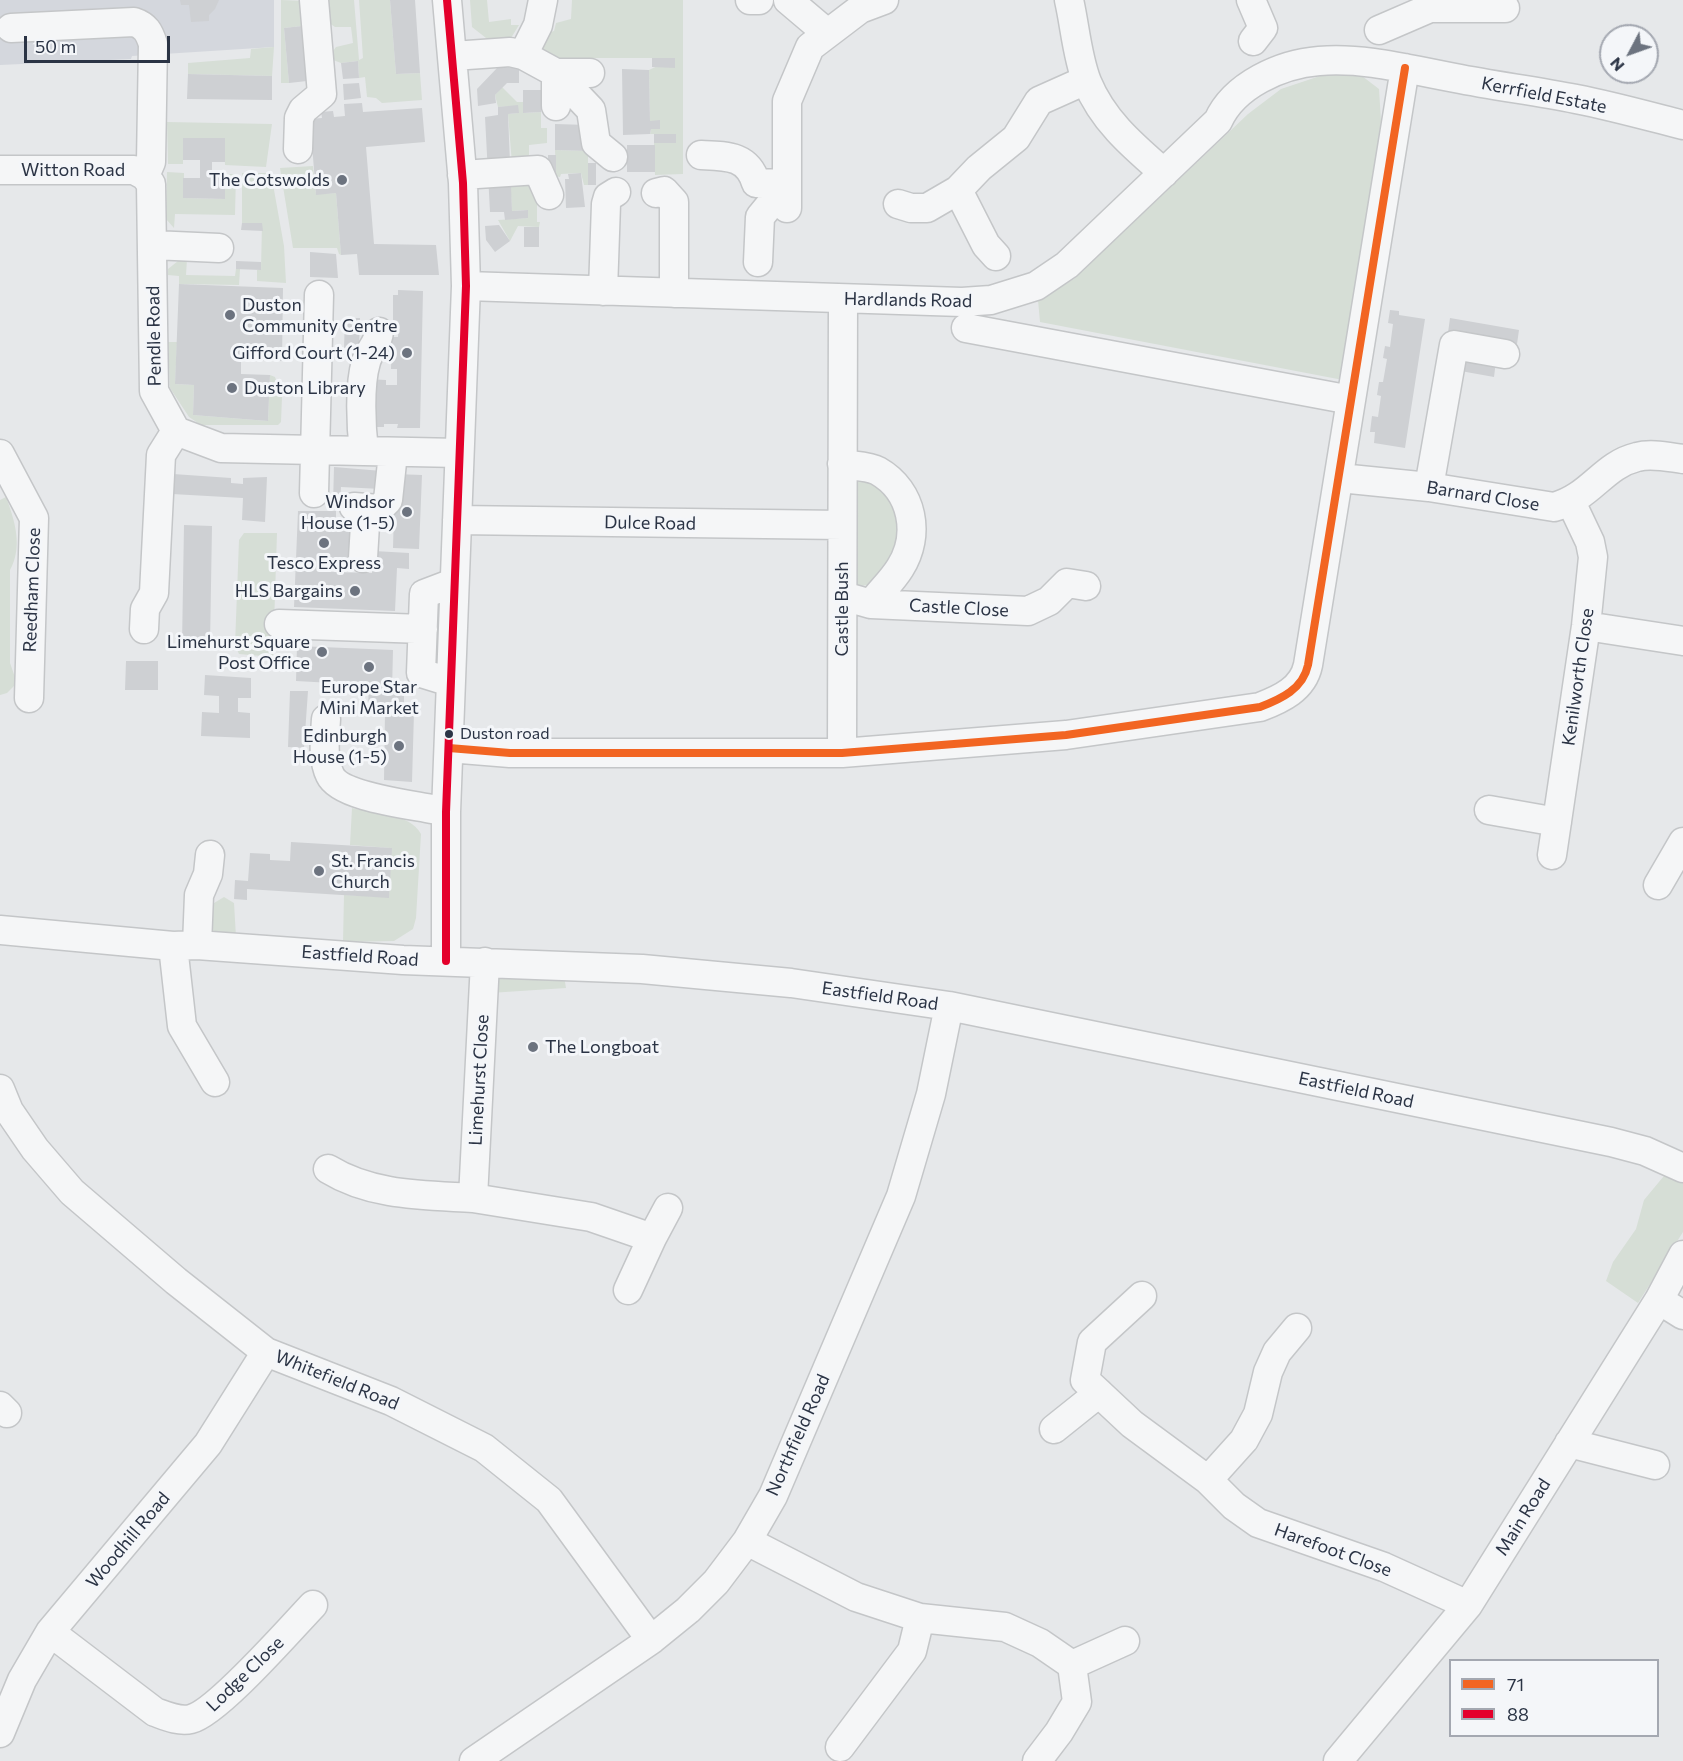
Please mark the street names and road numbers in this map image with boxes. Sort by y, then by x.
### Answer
street label: Kerrfield Estate [1479,72,1609,118]
street label: Witton Road [21,159,125,181]
street label: Pendle Road [142,285,166,387]
street label: Hardlands Road [844,288,972,312]
street label: Barnard Close [1425,476,1541,516]
street label: Dulce Road [604,511,696,535]
street label: Reedham Close [19,527,45,653]
street label: Castle Bush [831,562,853,656]
street label: Castle Close [909,595,1009,621]
street label: Kenilworth Close [1558,607,1598,747]
street label: Eastfield Road [301,941,419,971]
street label: Eastfield Road [820,977,940,1015]
street label: Limehurst Close [465,1014,493,1146]
street label: Eastfield Road [1296,1067,1416,1113]
street label: Whitefield Road [272,1345,402,1415]
street label: Northfield Road [762,1371,834,1499]
street label: Main Road [1491,1474,1555,1560]
street label: Woodhill Road [82,1488,174,1592]
street label: Harefoot Close [1271,1519,1395,1581]
street label: Lodge Close [202,1632,288,1716]

